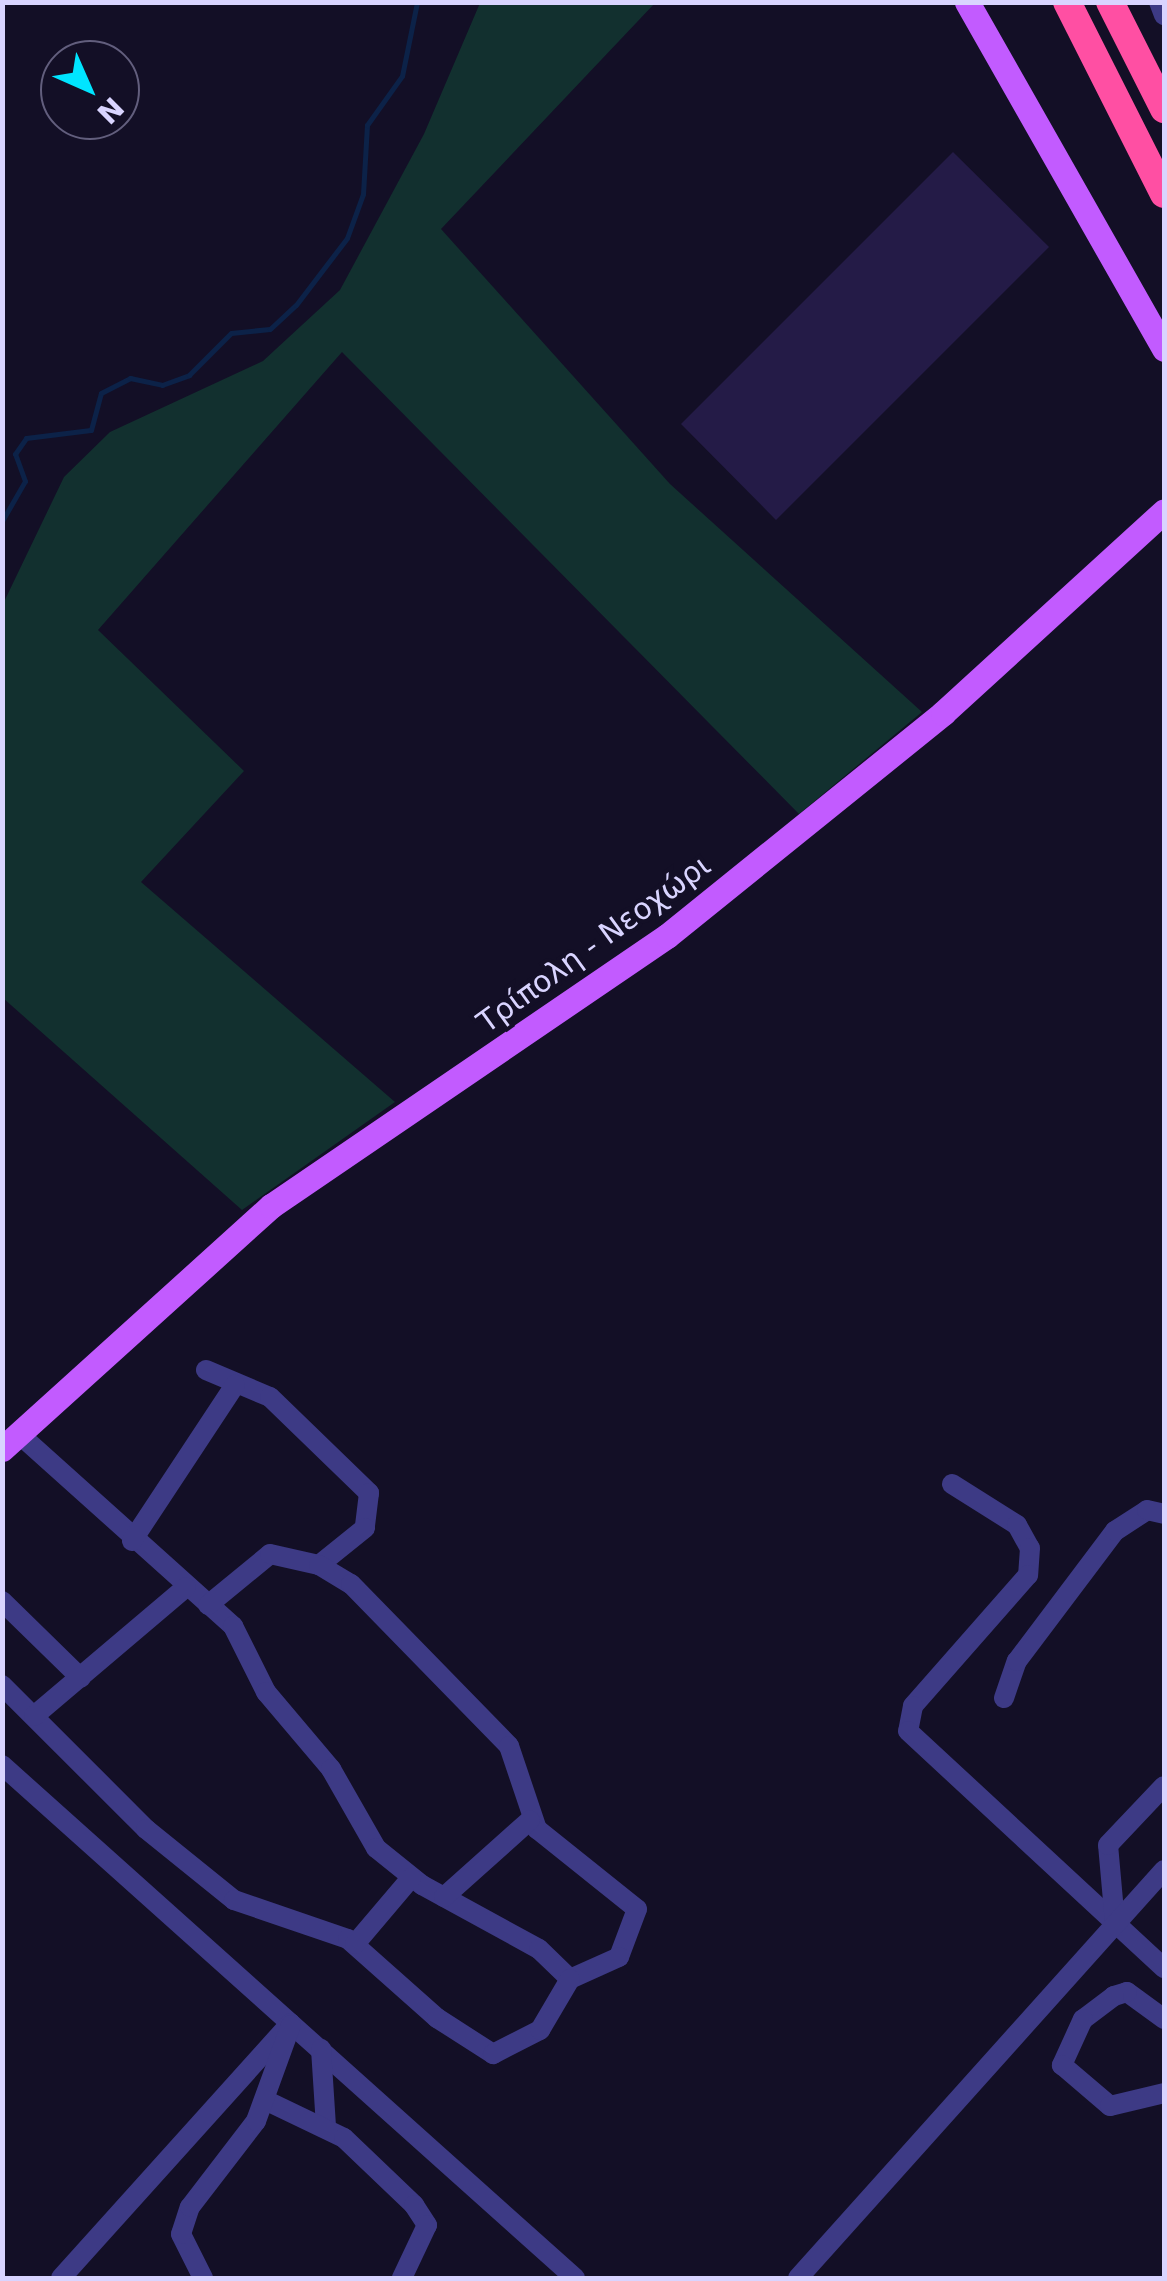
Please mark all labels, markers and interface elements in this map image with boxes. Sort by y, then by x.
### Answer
north arrow [40,40,140,140]
text: N [90,90,130,130]
street label: Τρίπολη - Νεοχώρι [470,847,718,1041]

